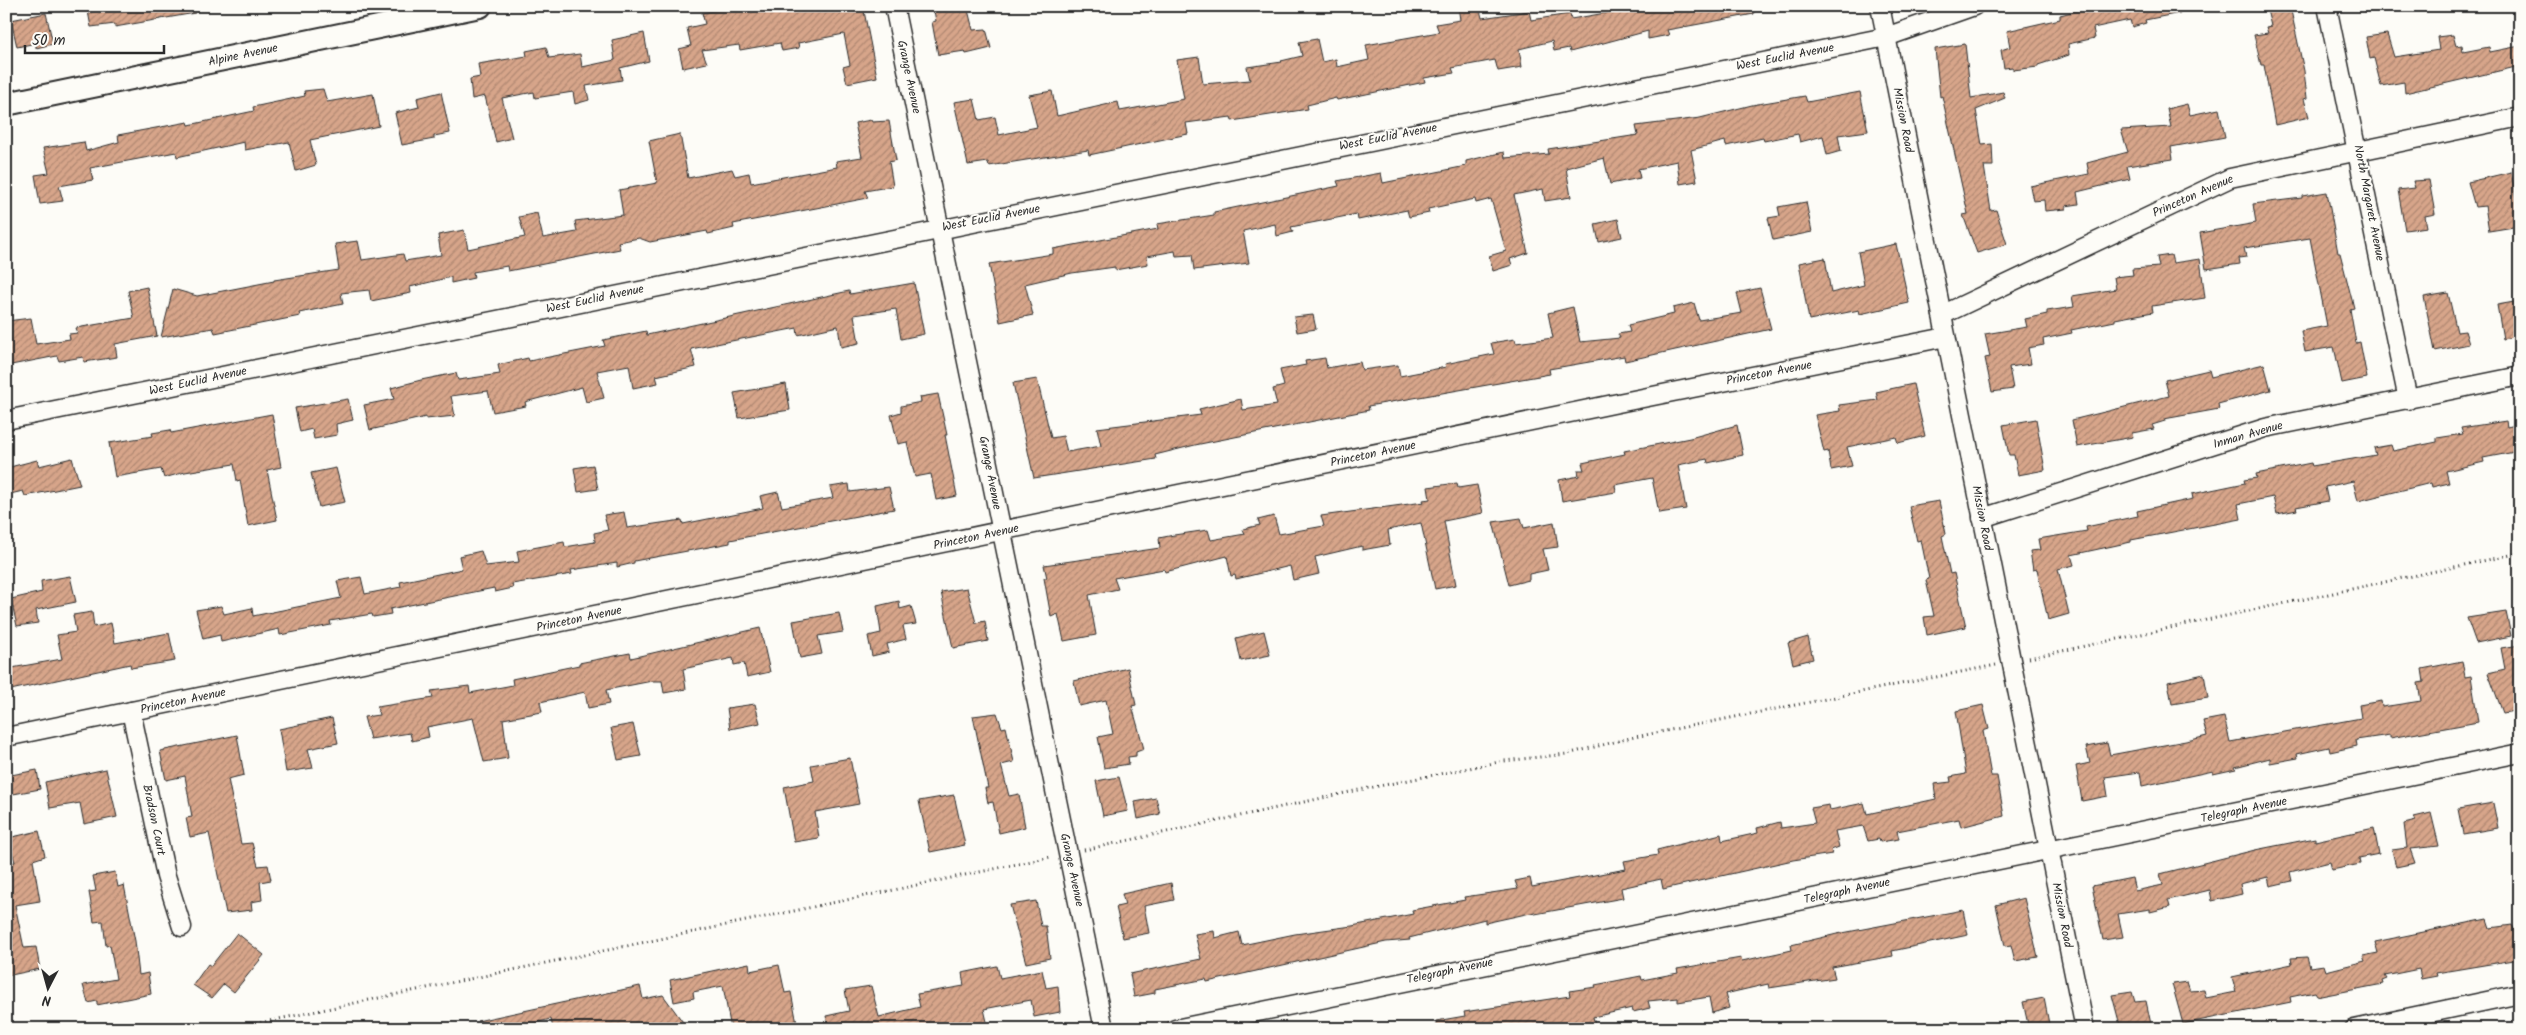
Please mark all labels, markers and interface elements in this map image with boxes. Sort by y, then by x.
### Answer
scale bar [25,22,164,54]
text: 50 m [32,29,66,53]
street label: Alpine Avenue [206,38,280,72]
street label: West Euclid Avenue [1734,38,1836,76]
street label: Grange Avenue [892,39,926,116]
street label: Mission Road [1887,86,1919,155]
street label: West Euclid Avenue [1337,118,1439,156]
street label: North Margaret Avenue [2348,143,2390,263]
street label: Princeton Avenue [2149,169,2237,222]
street label: West Euclid Avenue [940,199,1042,237]
street label: West Euclid Avenue [544,279,646,319]
street label: Princeton Avenue [1724,355,1814,391]
street label: West Euclid Avenue [147,361,249,401]
street label: Inman Avenue [2211,416,2286,454]
street label: Grange Avenue [974,435,1007,512]
street label: Princeton Avenue [1328,436,1418,472]
street label: Mission Road [1966,484,1998,553]
street label: Princeton Avenue [931,519,1021,555]
street label: Princeton Avenue [534,601,624,637]
street label: Princeton Avenue [138,683,228,719]
street label: Bradson Court [137,783,171,858]
street label: Telegraph Avenue [2199,791,2289,828]
street label: Grange Avenue [1055,832,1089,909]
street label: Telegraph Avenue [1802,872,1892,909]
street label: Mission Road [2046,881,2078,950]
street label: Telegraph Avenue [1405,952,1495,989]
north arrow [22,962,72,1012]
text: N [41,989,52,1011]

